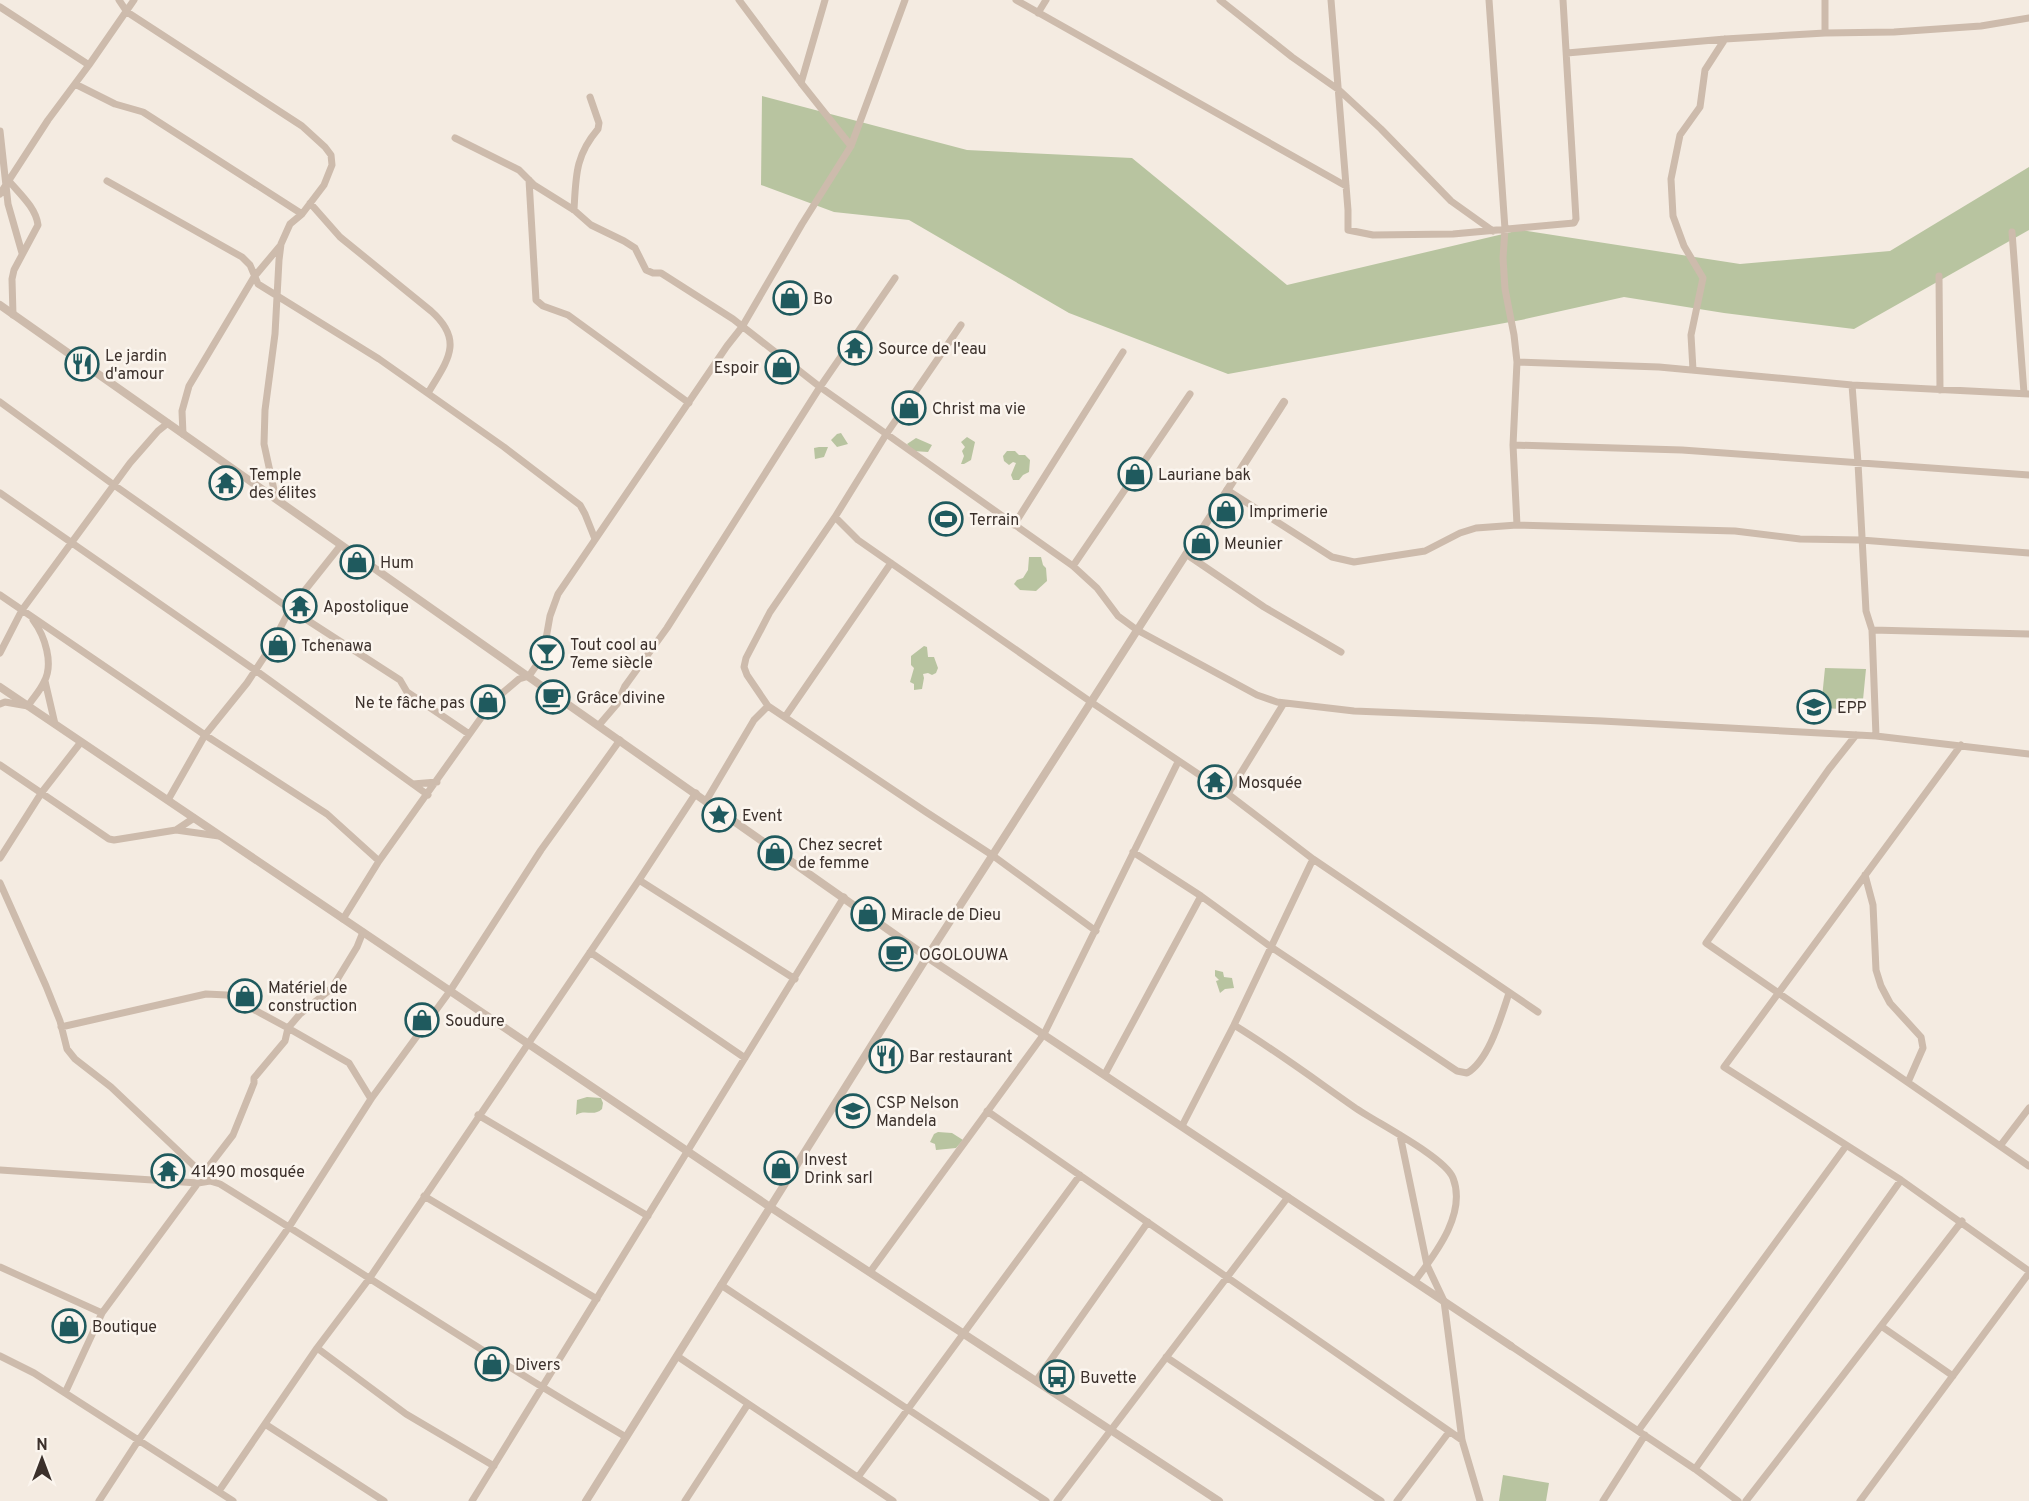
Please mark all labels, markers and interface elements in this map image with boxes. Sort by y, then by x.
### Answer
shop icon: Bo [772,280,808,316]
place label: Bo [813,290,833,310]
temple icon: Source de l'eau [837,330,873,366]
place label: Source de l'eau [878,340,987,360]
restaurant icon: Le jardin d'amour [64,346,100,382]
place label: Le jardin d'amour [105,347,167,385]
shop icon: Espoir [764,349,800,385]
place label: Espoir [714,359,759,379]
shop icon: Christ ma vie [891,390,927,426]
place label: Christ ma vie [932,400,1026,420]
shop icon: Lauriane bak [1117,456,1153,492]
temple icon: Temple des élites [208,465,244,501]
place label: Temple des élites [249,466,316,504]
place label: Lauriane bak [1158,466,1251,486]
shop icon: Imprimerie [1208,493,1244,529]
sports icon: Terrain [928,501,964,537]
place label: Imprimerie [1249,503,1328,523]
place label: Terrain [969,511,1019,531]
shop icon: Meunier [1183,525,1219,561]
place label: Meunier [1224,535,1283,555]
shop icon: Hum [339,544,375,580]
place label: Hum [380,554,414,574]
temple icon: Apostolique [282,588,318,624]
place label: Apostolique [323,598,409,618]
shop icon: Tchenawa [260,627,296,663]
bar icon: Tout cool au 7eme siècle [529,635,565,671]
place label: Tout cool au 7eme siècle [570,636,657,674]
place label: Tchenawa [301,637,372,657]
cafe icon: Grâce divine [535,679,571,715]
shop icon: Ne te fâche pas [470,684,506,720]
place label: Grâce divine [576,689,665,709]
school or university icon: EPP [1796,689,1832,725]
place label: Ne te fâche pas [355,694,465,714]
place label: EPP [1837,699,1867,719]
temple icon: Mosquée [1197,764,1233,800]
place label: Mosquée [1238,774,1302,794]
place icon: Event [701,797,737,833]
place label: Event [742,807,782,827]
shop icon: Chez secret de femme [757,835,793,871]
place label: Chez secret de femme [798,836,882,874]
shop icon: Miracle de Dieu [850,896,886,932]
place label: Miracle de Dieu [891,906,1001,926]
cafe icon: OGOLOUWA [878,936,914,972]
place label: OGOLOUWA [919,946,1009,966]
shop icon: Matériel de construction [227,978,263,1014]
place label: Matériel de construction [268,979,357,1017]
shop icon: Soudure [404,1002,440,1038]
place label: Soudure [445,1012,505,1032]
restaurant icon: Bar restaurant [868,1038,904,1074]
place label: Bar restaurant [909,1048,1013,1068]
school or university icon: CSP Nelson Mandela [835,1093,871,1129]
place label: CSP Nelson Mandela [876,1094,959,1132]
shop icon: Invest Drink sarl [763,1150,799,1186]
place label: Invest Drink sarl [804,1151,873,1189]
temple icon: 41490 mosquée [150,1153,186,1189]
place label: 41490 mosquée [191,1163,305,1183]
shop icon: Boutique [51,1308,87,1344]
place label: Boutique [92,1318,157,1338]
shop icon: Divers [474,1346,510,1382]
place label: Divers [515,1356,560,1376]
bus stop icon: Buvette [1039,1359,1075,1395]
place label: Buvette [1080,1369,1137,1389]
north arrow [12,1429,72,1489]
text: N [36,1436,48,1456]

